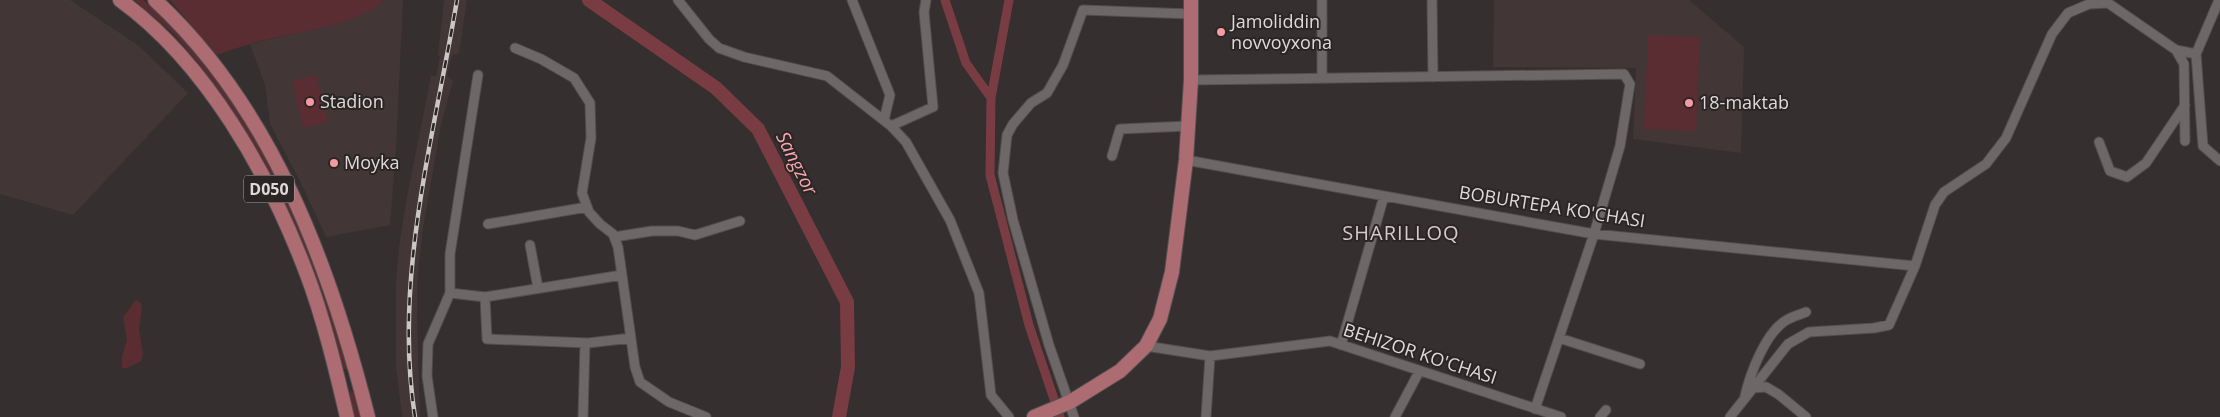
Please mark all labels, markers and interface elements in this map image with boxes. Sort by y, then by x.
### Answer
place label: Jamoliddin novvoyxona [1229,9,1332,54]
marker: Jamoliddin novvoyxona [1215,26,1227,38]
place label: Stadion [320,89,384,113]
place label: 18-maktab [1699,90,1789,114]
marker: Stadion [304,96,316,108]
marker: 18-maktab [1683,97,1695,109]
water label: Sangzor [770,127,825,200]
place label: Moyka [344,150,400,174]
marker: Moyka [328,157,340,169]
road number: D050 [244,175,294,202]
street label: BOBURTEPA KO'CHASI [1457,179,1647,233]
district label: SHARILLOQ [1342,219,1460,246]
street label: BEHIZOR KO'CHASI [1341,317,1500,389]

